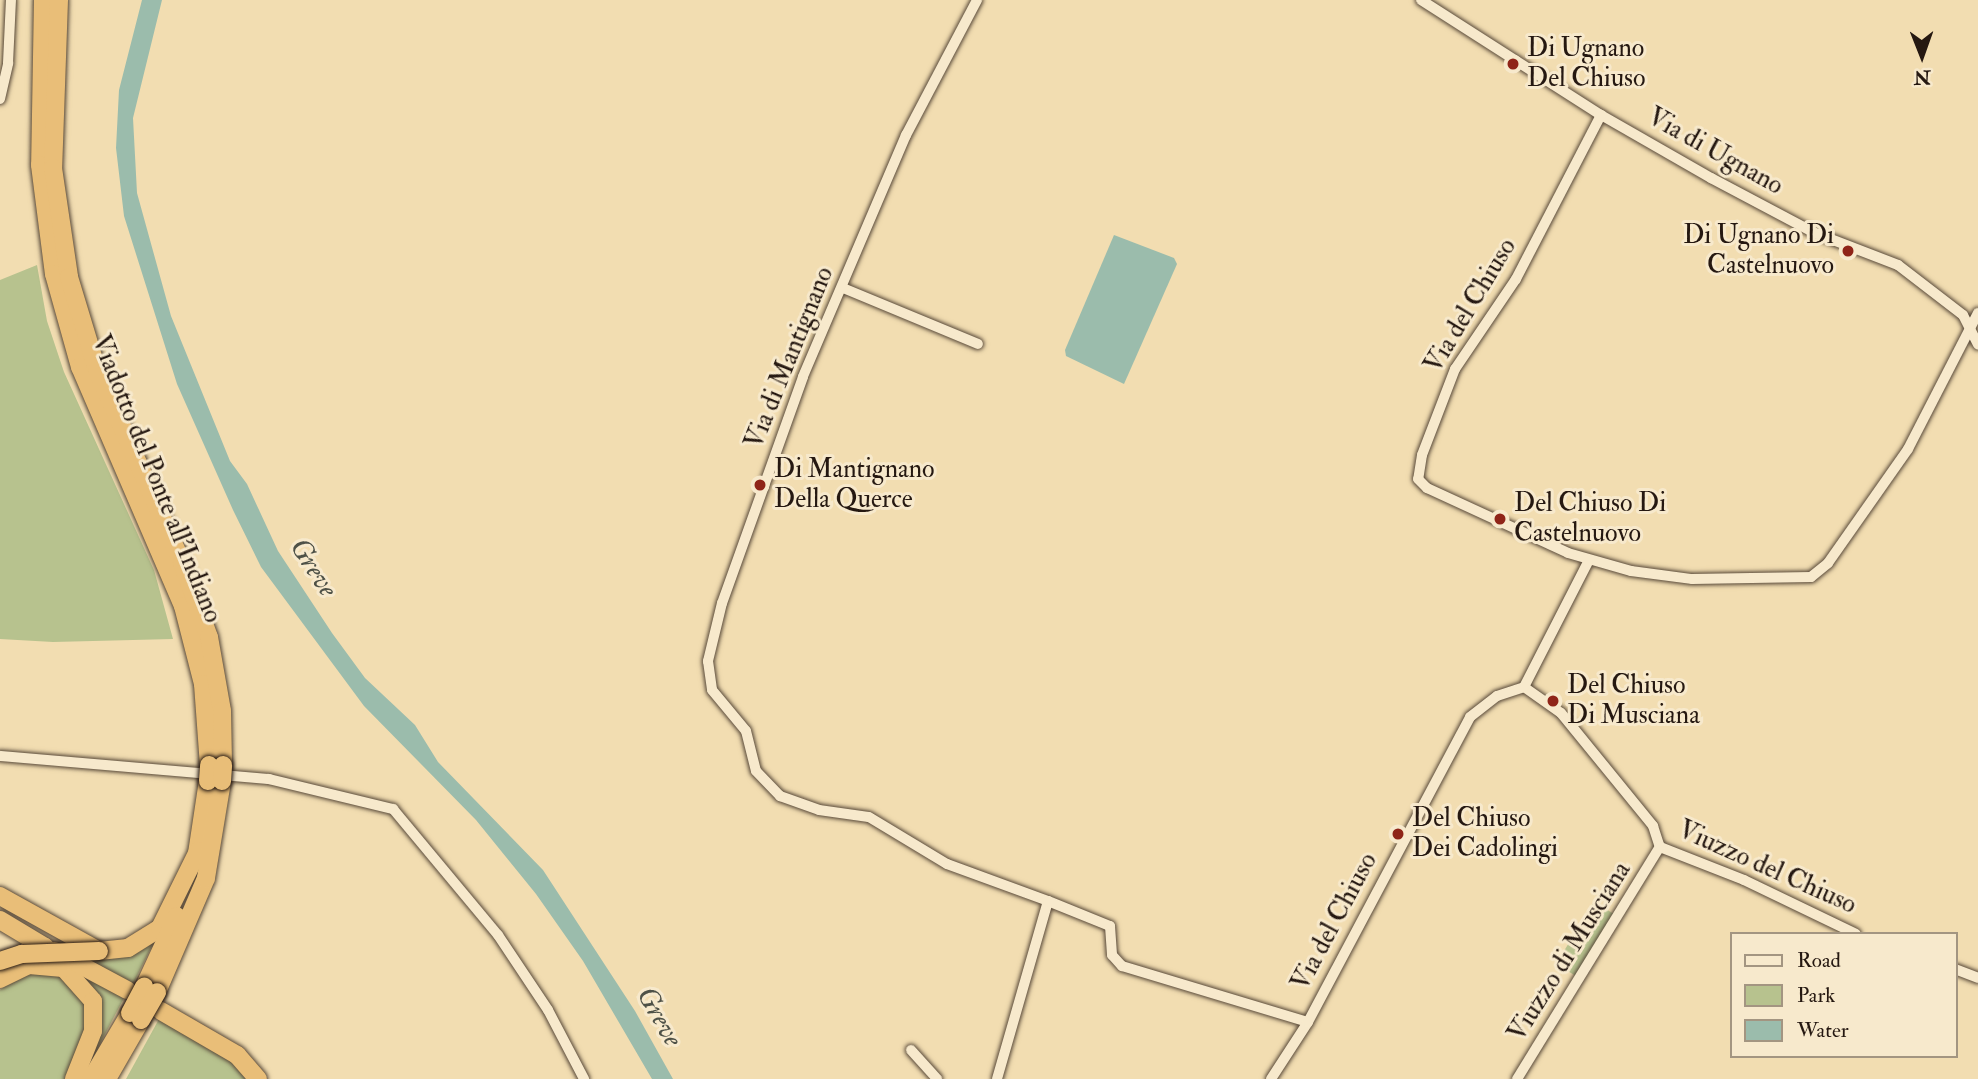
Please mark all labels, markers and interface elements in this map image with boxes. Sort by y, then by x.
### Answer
north arrow [1887,21,1957,91]
place label: Di Ugnano Del Chiuso [1527,33,1646,94]
marker: Di Ugnano Del Chiuso [1505,56,1521,72]
text: N [1914,65,1931,89]
street label: Via di Ugnano [1642,102,1788,202]
place label: Di Ugnano Di Castelnuovo [1683,220,1834,282]
street label: Via del Chiuso [1419,233,1523,379]
marker: Di Ugnano Di Castelnuovo [1840,243,1856,259]
street label: Via di Mantignano [739,262,841,454]
street label: Viadotto del Ponte all'Indiano [84,331,228,627]
place label: Di Mantignano Della Querce [774,454,935,516]
marker: Di Mantignano Della Querce [752,477,768,493]
place label: Del Chiuso Di Castelnuovo [1514,488,1666,550]
marker: Del Chiuso Di Castelnuovo [1492,511,1508,527]
water label: Greve [282,532,344,604]
place label: Del Chiuso Di Musciana [1567,670,1700,732]
marker: Del Chiuso Di Musciana [1545,693,1561,709]
place label: Del Chiuso Dei Cadolingi [1412,803,1558,864]
street label: Viuzzo del Chiuso [1673,815,1861,921]
marker: Del Chiuso Dei Cadolingi [1390,826,1406,842]
street label: Via del Chiuso [1286,848,1384,996]
street label: Viuzzo di Musciana [1502,856,1638,1048]
legend [1730,932,1957,1058]
text: Road [1797,947,1841,974]
water label: Greve [629,981,689,1053]
text: Park [1797,982,1835,1009]
text: Water [1797,1017,1849,1044]

